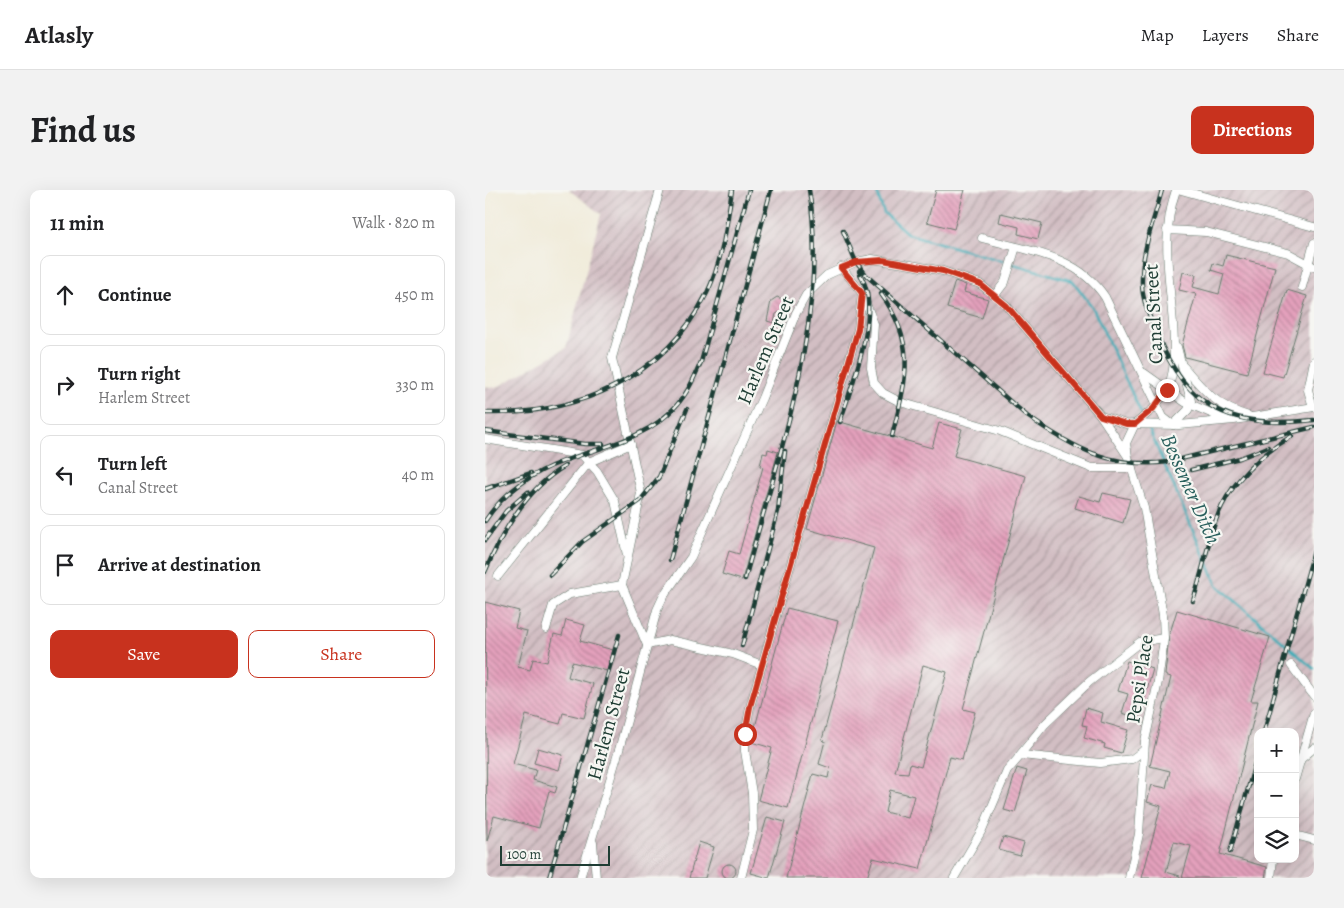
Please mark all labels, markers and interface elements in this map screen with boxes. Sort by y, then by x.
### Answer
text: Atlasly [25,19,93,51]
text: Map [1141,23,1174,47]
text: Layers [1202,23,1249,47]
text: Share [1277,23,1319,47]
text: Find us [30,106,136,154]
button: Directions [1191,106,1314,154]
text: 11 min [50,209,104,237]
text: Walk · 820 m [352,212,435,234]
street label: Canal Street [1137,263,1170,365]
icon: ahead [51,281,79,309]
text: Continue [98,282,172,308]
text: 450 m [395,284,434,306]
street label: Harlem Street [731,291,801,409]
text: Turn right [98,361,180,387]
icon: right [51,371,79,399]
text: 330 m [396,374,434,396]
route end [1156,379,1179,402]
text: Harlem Street [98,387,190,409]
water label: Bessemer Ditch [1154,429,1228,549]
text: Turn left [98,451,167,477]
icon: left [51,461,79,489]
text: 40 m [402,464,434,486]
text: Canal Street [98,477,178,499]
icon: arrive [51,551,79,579]
text: Arrive at destination [98,552,261,578]
button: Save [50,630,238,678]
button: Share [248,630,435,678]
street label: Pepsi Place [1119,633,1160,725]
street label: Harlem Street [581,665,637,783]
route start [734,723,757,746]
map controls [1254,728,1299,863]
button: + [1254,728,1299,773]
button: − [1254,773,1299,818]
button: layers [1254,818,1299,863]
scale bar [500,843,610,866]
text: 100 m [507,845,541,864]

